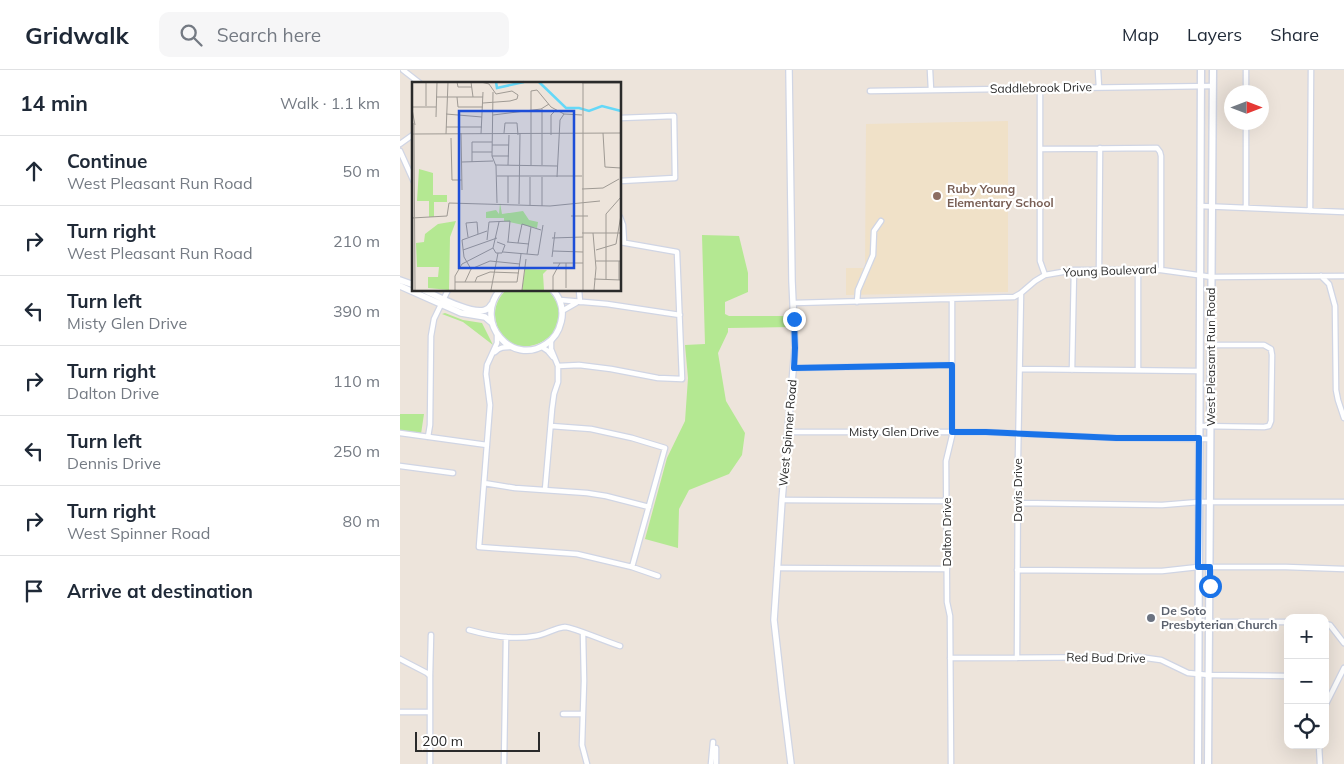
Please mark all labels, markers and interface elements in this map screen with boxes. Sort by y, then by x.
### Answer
search box [159,12,509,57]
text: Gridwalk [25,20,129,50]
icon: search [177,21,205,49]
text: Search here [217,23,321,47]
text: Map [1122,23,1159,46]
text: Layers [1187,23,1242,46]
text: Share [1270,23,1319,46]
street label: Saddlebrook Drive [990,79,1092,96]
inset map [412,82,621,291]
north arrow [1224,85,1269,130]
text: 14 min [20,90,88,116]
text: Walk · 1.1 km [280,93,380,113]
text: Continue [67,149,147,173]
icon: ahead [20,157,48,185]
text: 50 m [343,161,380,181]
text: West Pleasant Run Road [67,173,253,193]
place label: Ruby Young Elementary School [947,181,1054,210]
marker: Ruby Young Elementary School [931,190,943,202]
text: Turn right [67,219,156,243]
icon: right [20,227,48,255]
text: 210 m [333,231,380,251]
text: West Pleasant Run Road [67,243,253,263]
street label: Young Boulevard [1062,261,1157,280]
street label: West Pleasant Run Road [1203,287,1218,427]
text: Turn left [67,289,142,313]
icon: left [20,297,48,325]
text: 390 m [333,301,380,321]
route end [783,308,806,331]
text: Misty Glen Drive [67,313,187,333]
text: Turn right [67,359,156,383]
icon: right [20,367,48,395]
text: 110 m [333,371,380,391]
street label: West Spinner Road [775,379,800,487]
text: Dalton Drive [67,383,159,403]
street label: Misty Glen Drive [849,424,939,439]
text: Turn left [67,429,142,453]
icon: left [20,437,48,465]
text: 250 m [333,441,380,461]
text: Dennis Drive [67,453,161,473]
street label: Davis Drive [1010,458,1025,522]
street label: Dalton Drive [939,497,954,567]
text: Turn right [67,499,156,523]
icon: right [20,507,48,535]
text: 80 m [343,511,380,531]
text: West Spinner Road [67,523,210,543]
route start [1199,575,1222,598]
icon: arrive [20,577,48,605]
text: Arrive at destination [67,579,253,603]
place label: De Soto Presbyterian Church [1161,603,1277,632]
marker: De Soto Presbyterian Church [1145,612,1157,624]
map controls [1284,614,1329,749]
button: + [1284,614,1329,659]
street label: Red Bud Drive [1066,649,1146,666]
button: − [1284,659,1329,704]
button: locate [1284,704,1329,749]
scale bar [415,729,540,752]
text: 200 m [422,732,463,750]

